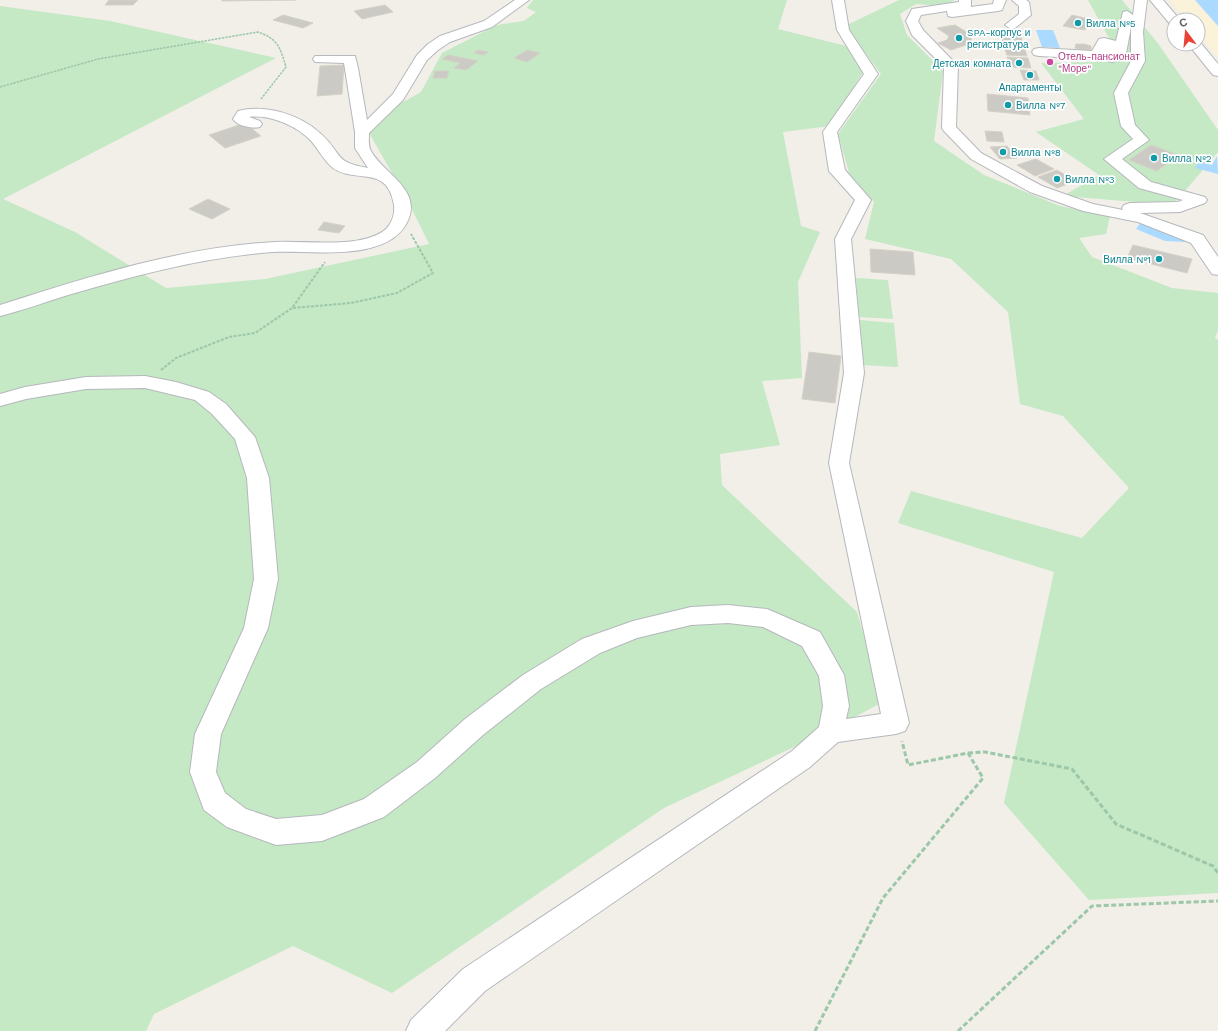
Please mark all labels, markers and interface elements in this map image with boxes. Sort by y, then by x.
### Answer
north arrow [1166,12,1206,52]
text: С [1178,16,1189,30]
marker: Вилла №5 [1073,18,1083,28]
place label: Вилла №5 [1086,18,1136,29]
place label: SPA-корпус и регистратура [967,27,1030,50]
marker: SPA-корпус и регистратура [954,33,964,43]
place label: Отель-пансионат "Море" [1058,51,1140,74]
marker: Отель-пансионат "Море" [1045,57,1055,67]
place label: Детская комната [933,58,1011,69]
marker: Детская комната [1014,58,1024,68]
marker: Апартаменты [1025,70,1035,80]
place label: Апартаменты [999,82,1061,93]
marker: Вилла №7 [1003,100,1013,110]
place label: Вилла №7 [1016,100,1066,111]
marker: Вилла №8 [998,147,1008,157]
place label: Вилла №8 [1011,147,1061,158]
marker: Вилла №2 [1149,153,1159,163]
place label: Вилла №2 [1162,153,1212,164]
marker: Вилла №3 [1052,174,1062,184]
place label: Вилла №3 [1065,174,1115,185]
place label: Вилла №1 [1103,254,1151,265]
marker: Вилла №1 [1154,254,1164,264]

